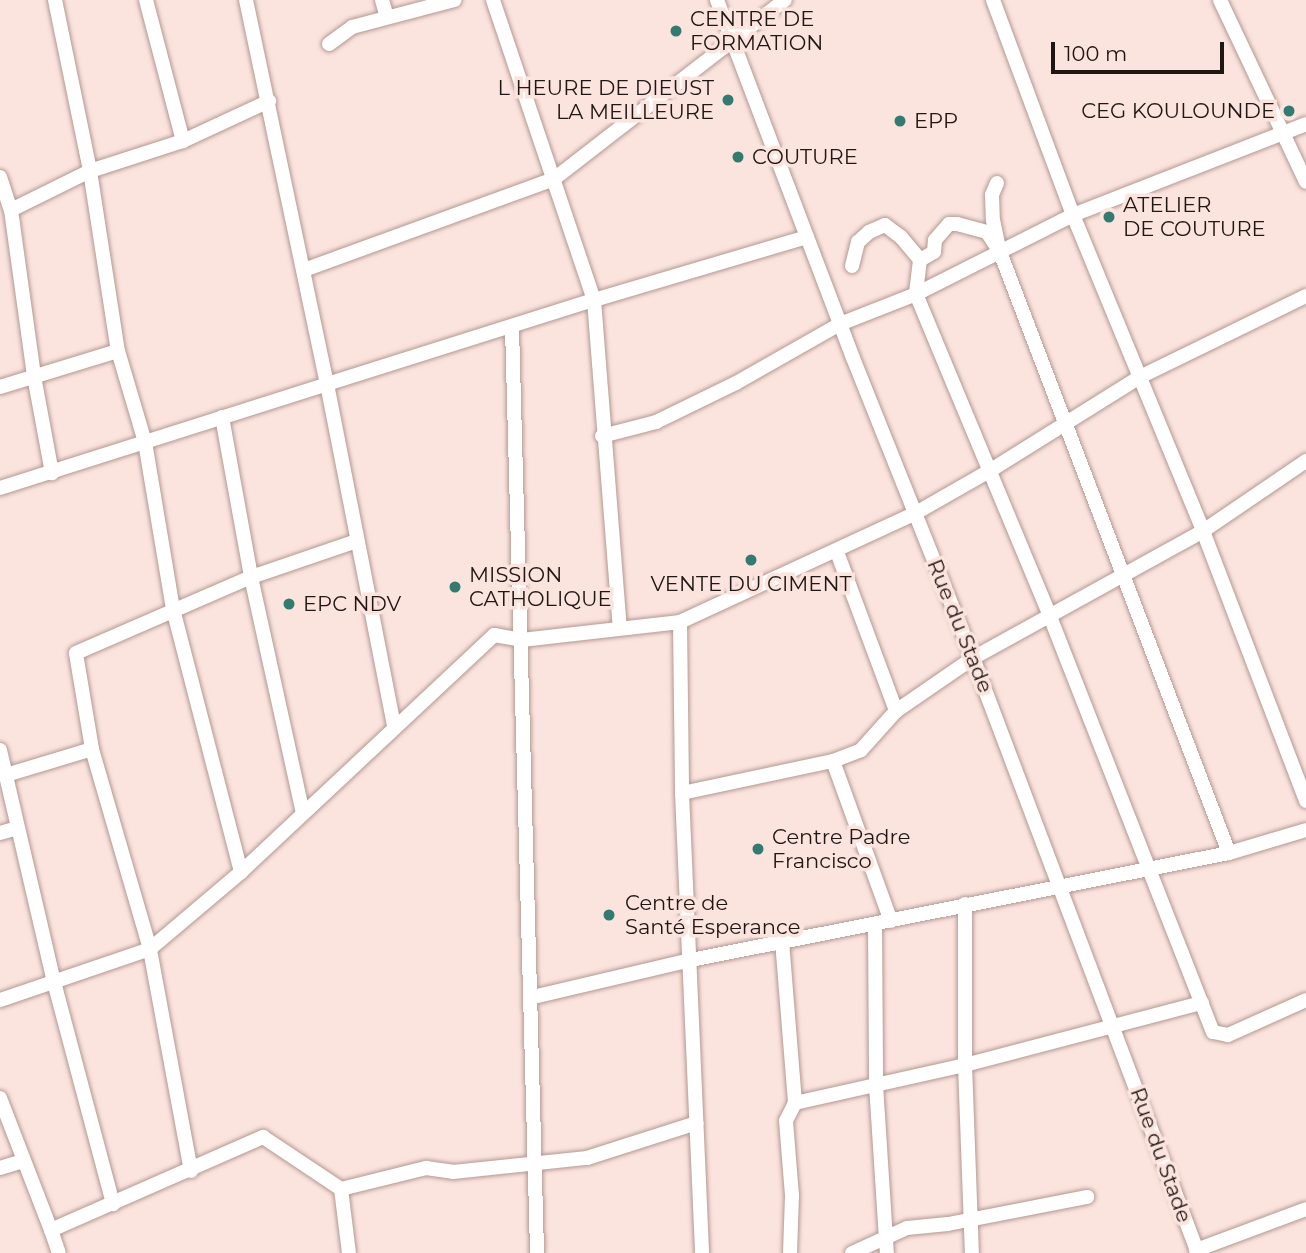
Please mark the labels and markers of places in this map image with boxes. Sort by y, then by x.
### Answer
place label: CENTRE DE FORMATION [690,6,823,56]
marker: CENTRE DE FORMATION [668,23,684,39]
place label: L HEURE DE DIEUST LA MEILLEURE [498,75,714,125]
marker: L HEURE DE DIEUST LA MEILLEURE [720,92,736,108]
place label: CEG KOULOUNDE [1081,98,1275,124]
marker: CEG KOULOUNDE [1281,103,1297,119]
place label: EPP [914,108,958,134]
marker: EPP [892,113,908,129]
place label: COUTURE [752,144,858,170]
marker: COUTURE [730,149,746,165]
place label: ATELIER DE COUTURE [1123,192,1266,242]
marker: ATELIER DE COUTURE [1101,209,1117,225]
marker: VENTE DU CIMENT [743,552,759,568]
place label: MISSION CATHOLIQUE [469,562,612,612]
place label: VENTE DU CIMENT [650,571,852,597]
marker: MISSION CATHOLIQUE [447,579,463,595]
place label: EPC NDV [303,591,401,617]
marker: EPC NDV [281,596,297,612]
place label: Centre Padre Francisco [772,824,910,874]
marker: Centre Padre Francisco [750,841,766,857]
place label: Centre de Santé Esperance [625,890,800,940]
marker: Centre de Santé Esperance [599,905,619,925]

